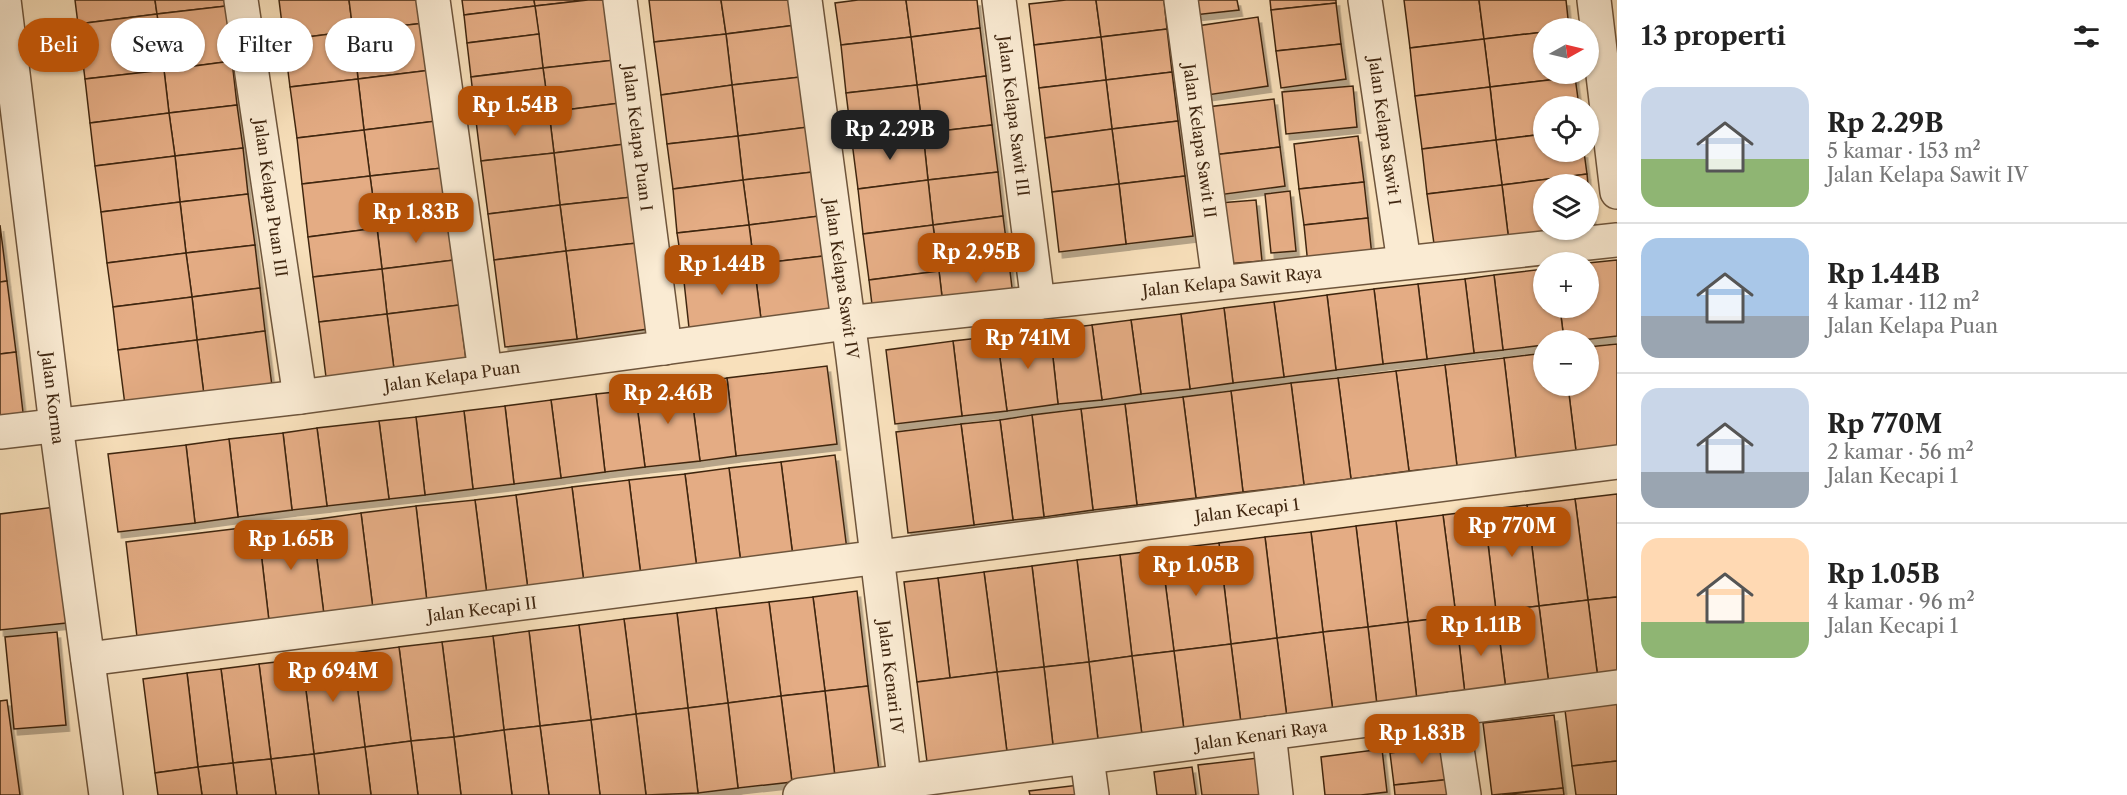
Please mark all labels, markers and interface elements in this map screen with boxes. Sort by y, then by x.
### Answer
chip: Beli [18,18,99,72]
chip: Sewa [111,18,205,72]
chip: Filter [217,18,313,72]
chip: Baru [325,18,415,72]
north arrow [1533,18,1599,84]
map controls [1533,18,1599,396]
text: 13 properti [1641,20,1786,52]
icon: filters [2070,20,2103,53]
street label: Jalan Kelapa Sawit III [994,32,1034,197]
street label: Jalan Kelapa Sawit I [1364,53,1405,206]
street label: Jalan Kelapa Sawit II [1179,60,1221,219]
street label: Jalan Kelapa Puan I [619,61,657,212]
pin: Rp 1.54B [453,86,577,137]
text: Rp 1.54B [472,93,558,117]
button: locate [1533,96,1599,162]
text: Rp 2.29B [1827,107,1944,139]
pin: Rp 2.29B [828,110,952,161]
icon: home [1689,111,1761,183]
street label: Jalan Kelapa Puan III [250,115,292,278]
text: Rp 2.29B [845,117,935,141]
text: 5 kamar · 153 m² [1827,139,1981,163]
text: Jalan Kelapa Sawit IV [1827,163,2028,187]
button: layers [1533,174,1599,240]
pin: Rp 1.83B [354,193,478,244]
street label: Jalan Kelapa Sawit IV [820,195,863,361]
text: Rp 1.83B [373,200,459,224]
pin: Rp 2.95B [914,233,1038,284]
text: Rp 2.95B [932,240,1020,264]
pin: Rp 1.44B [660,245,784,296]
text: Rp 1.44B [679,252,765,276]
button: + [1533,252,1599,318]
text: Rp 1.44B [1827,258,1940,290]
street label: Jalan Kelapa Sawit Raya [1138,262,1323,301]
icon: home [1689,262,1761,334]
text: 4 kamar · 112 m² [1827,290,1980,314]
text: Jalan Kelapa Puan [1827,314,1998,338]
pin: Rp 741M [973,319,1083,370]
text: Rp 741M [985,326,1071,350]
button: − [1533,330,1599,396]
street label: Jalan Korma [37,348,69,446]
street label: Jalan Kelapa Puan [380,357,521,396]
pin: Rp 2.46B [606,374,730,425]
text: Rp 2.46B [623,381,713,405]
text: Rp 770M [1827,408,1942,440]
icon: home [1689,412,1761,484]
text: 2 kamar · 56 m² [1827,440,1974,464]
text: Jalan Kecapi 1 [1827,464,1958,488]
street label: Jalan Kecapi 1 [1191,494,1301,527]
pin: Rp 770M [1457,507,1567,558]
text: Rp 770M [1468,514,1556,538]
pin: Rp 1.65B [229,520,353,571]
text: Rp 1.65B [248,527,334,551]
pin: Rp 1.05B [1134,546,1258,597]
text: Rp 1.05B [1153,553,1239,577]
text: Rp 1.05B [1827,558,1940,590]
icon: home [1689,562,1761,634]
text: 4 kamar · 96 m² [1827,590,1975,614]
street label: Jalan Kecapi II [423,592,538,626]
pin: Rp 1.11B [1419,606,1543,657]
text: Rp 1.11B [1440,613,1522,637]
text: Jalan Kecapi 1 [1827,614,1958,638]
street label: Jalan Kenari IV [874,616,908,735]
pin: Rp 694M [278,652,388,703]
text: Rp 694M [288,659,378,683]
pin: Rp 1.83B [1360,714,1484,765]
street label: Jalan Kenari Raya [1191,716,1329,755]
text: Rp 1.83B [1379,721,1465,745]

